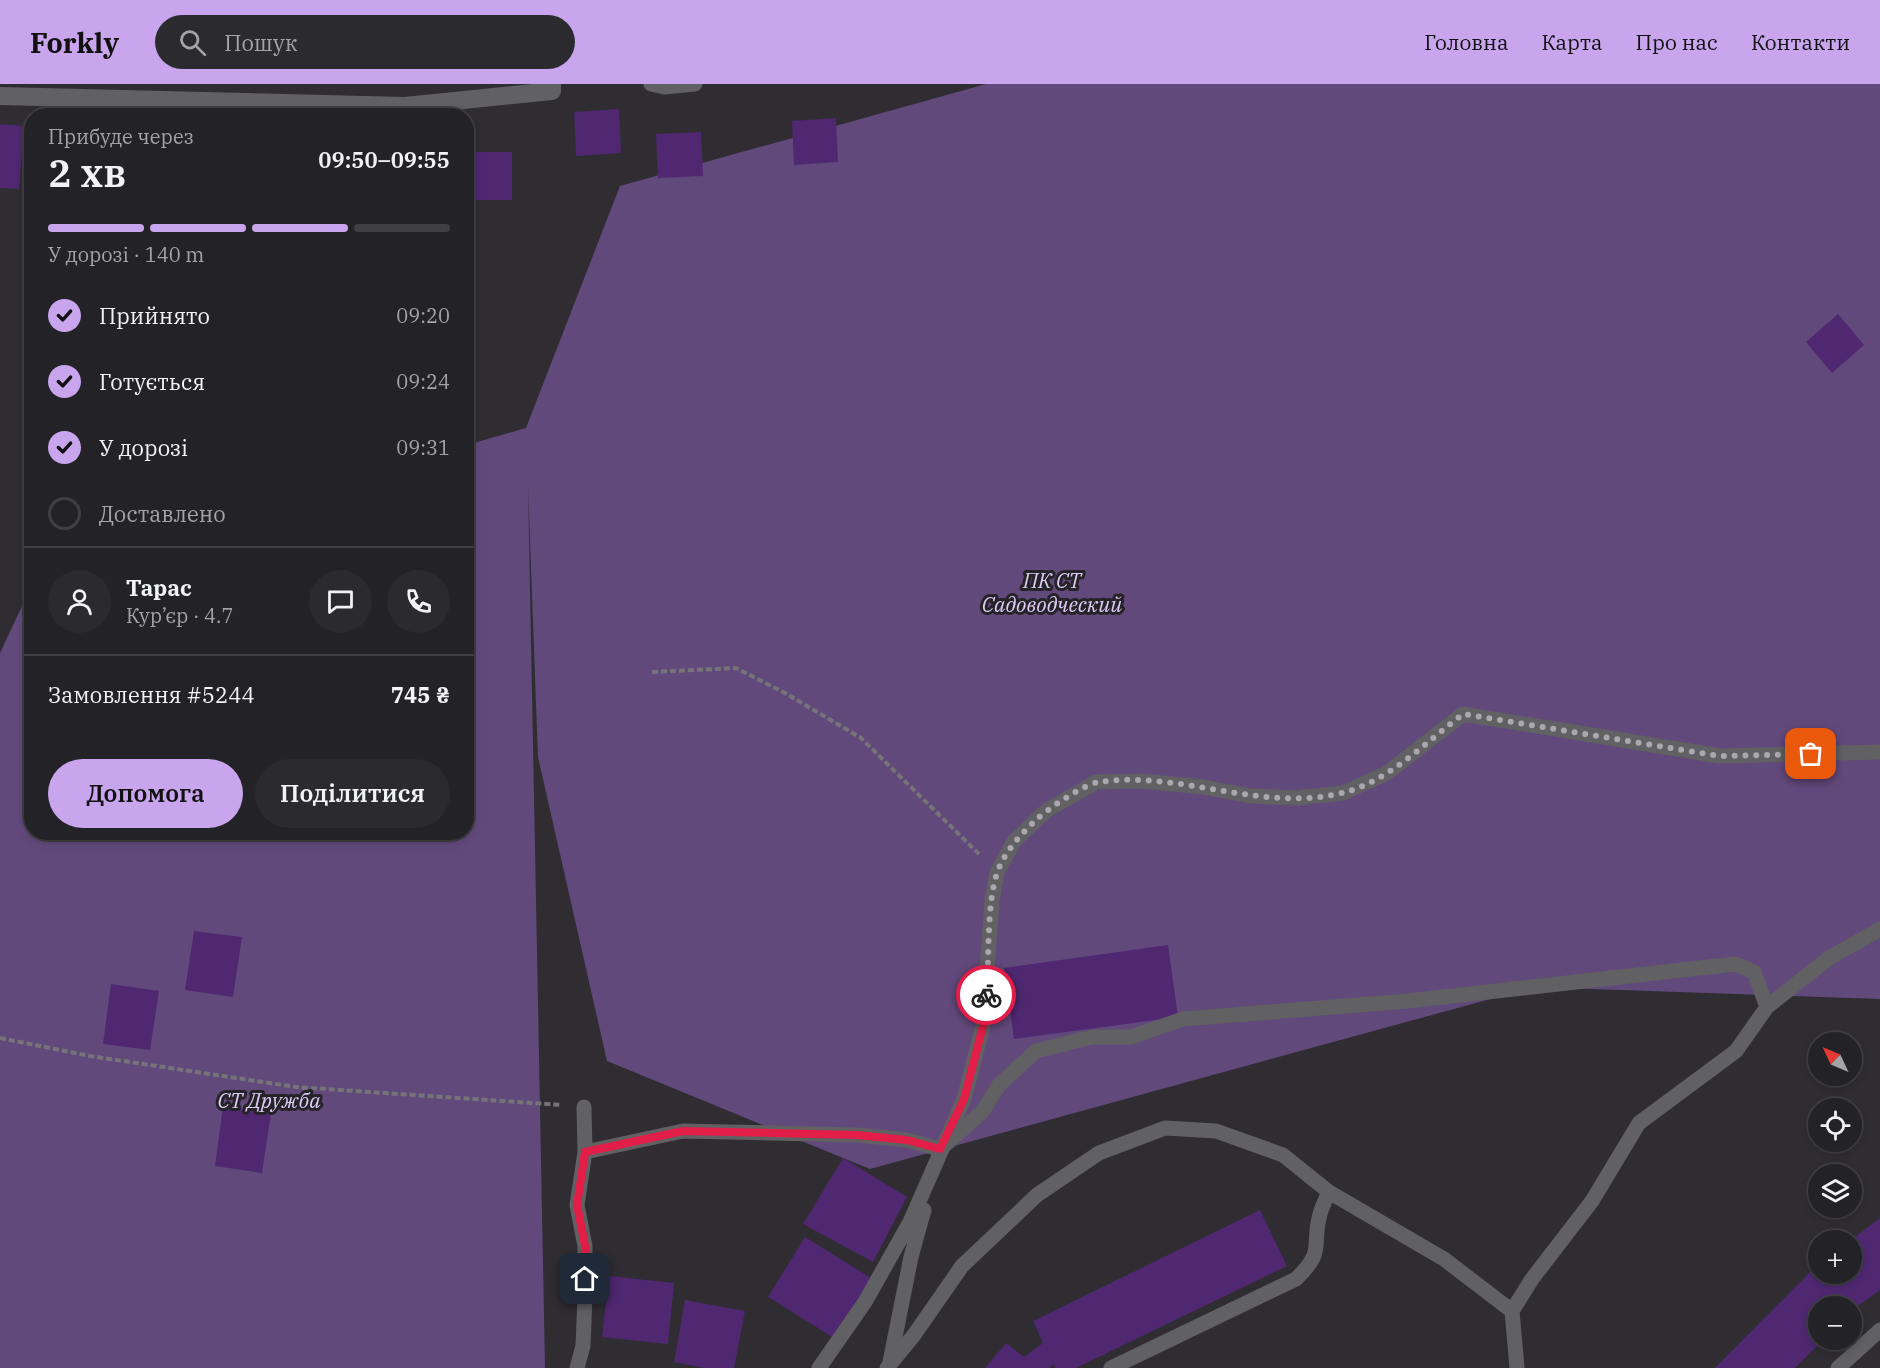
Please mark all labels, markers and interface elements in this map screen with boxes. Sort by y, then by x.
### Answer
search box [155,15,575,69]
text: Forkly [30,24,119,61]
icon: search [176,26,209,59]
text: Пошук [224,28,298,57]
text: Головна [1424,28,1508,56]
text: Карта [1541,28,1602,56]
text: Про нас [1635,28,1718,56]
text: Контакти [1751,28,1850,56]
text: Прибуде через [48,123,194,150]
text: 09:50–09:55 [318,145,450,174]
text: 2 хв [48,147,126,198]
text: У дорозі · 140 m [48,241,204,268]
icon: check [48,299,81,332]
text: Прийнято [99,301,210,330]
text: 09:20 [396,302,450,329]
icon: check [48,365,81,398]
text: Готується [99,367,205,396]
text: 09:24 [396,368,450,395]
icon: check [48,431,81,464]
text: У дорозі [99,433,188,462]
text: 09:31 [396,434,450,461]
text: Доставлено [99,499,226,528]
park label: ПК СТ Садоводческий [982,566,1122,618]
button: person [48,570,111,633]
button: chat [309,570,372,633]
button: phone [387,570,450,633]
text: Тарас [126,573,192,602]
text: Кур’єр · 4.7 [126,602,233,629]
text: Замовлення #5244 [48,680,255,709]
text: 745 ₴ [391,680,450,709]
pin [1785,728,1836,779]
icon: bag [1794,737,1827,770]
button: Допомога [48,759,243,828]
button: Поділитися [255,759,450,828]
courier [956,965,1016,1025]
icon: bike [970,979,1003,1012]
north arrow [1808,1032,1862,1086]
map controls [1808,1032,1862,1350]
park label: СТ Дружба [217,1086,321,1114]
button: locate [1808,1098,1862,1152]
button: layers [1808,1164,1862,1218]
button: + [1808,1230,1862,1284]
pin [559,1253,610,1304]
icon: home [568,1262,601,1295]
button: − [1808,1296,1862,1350]

